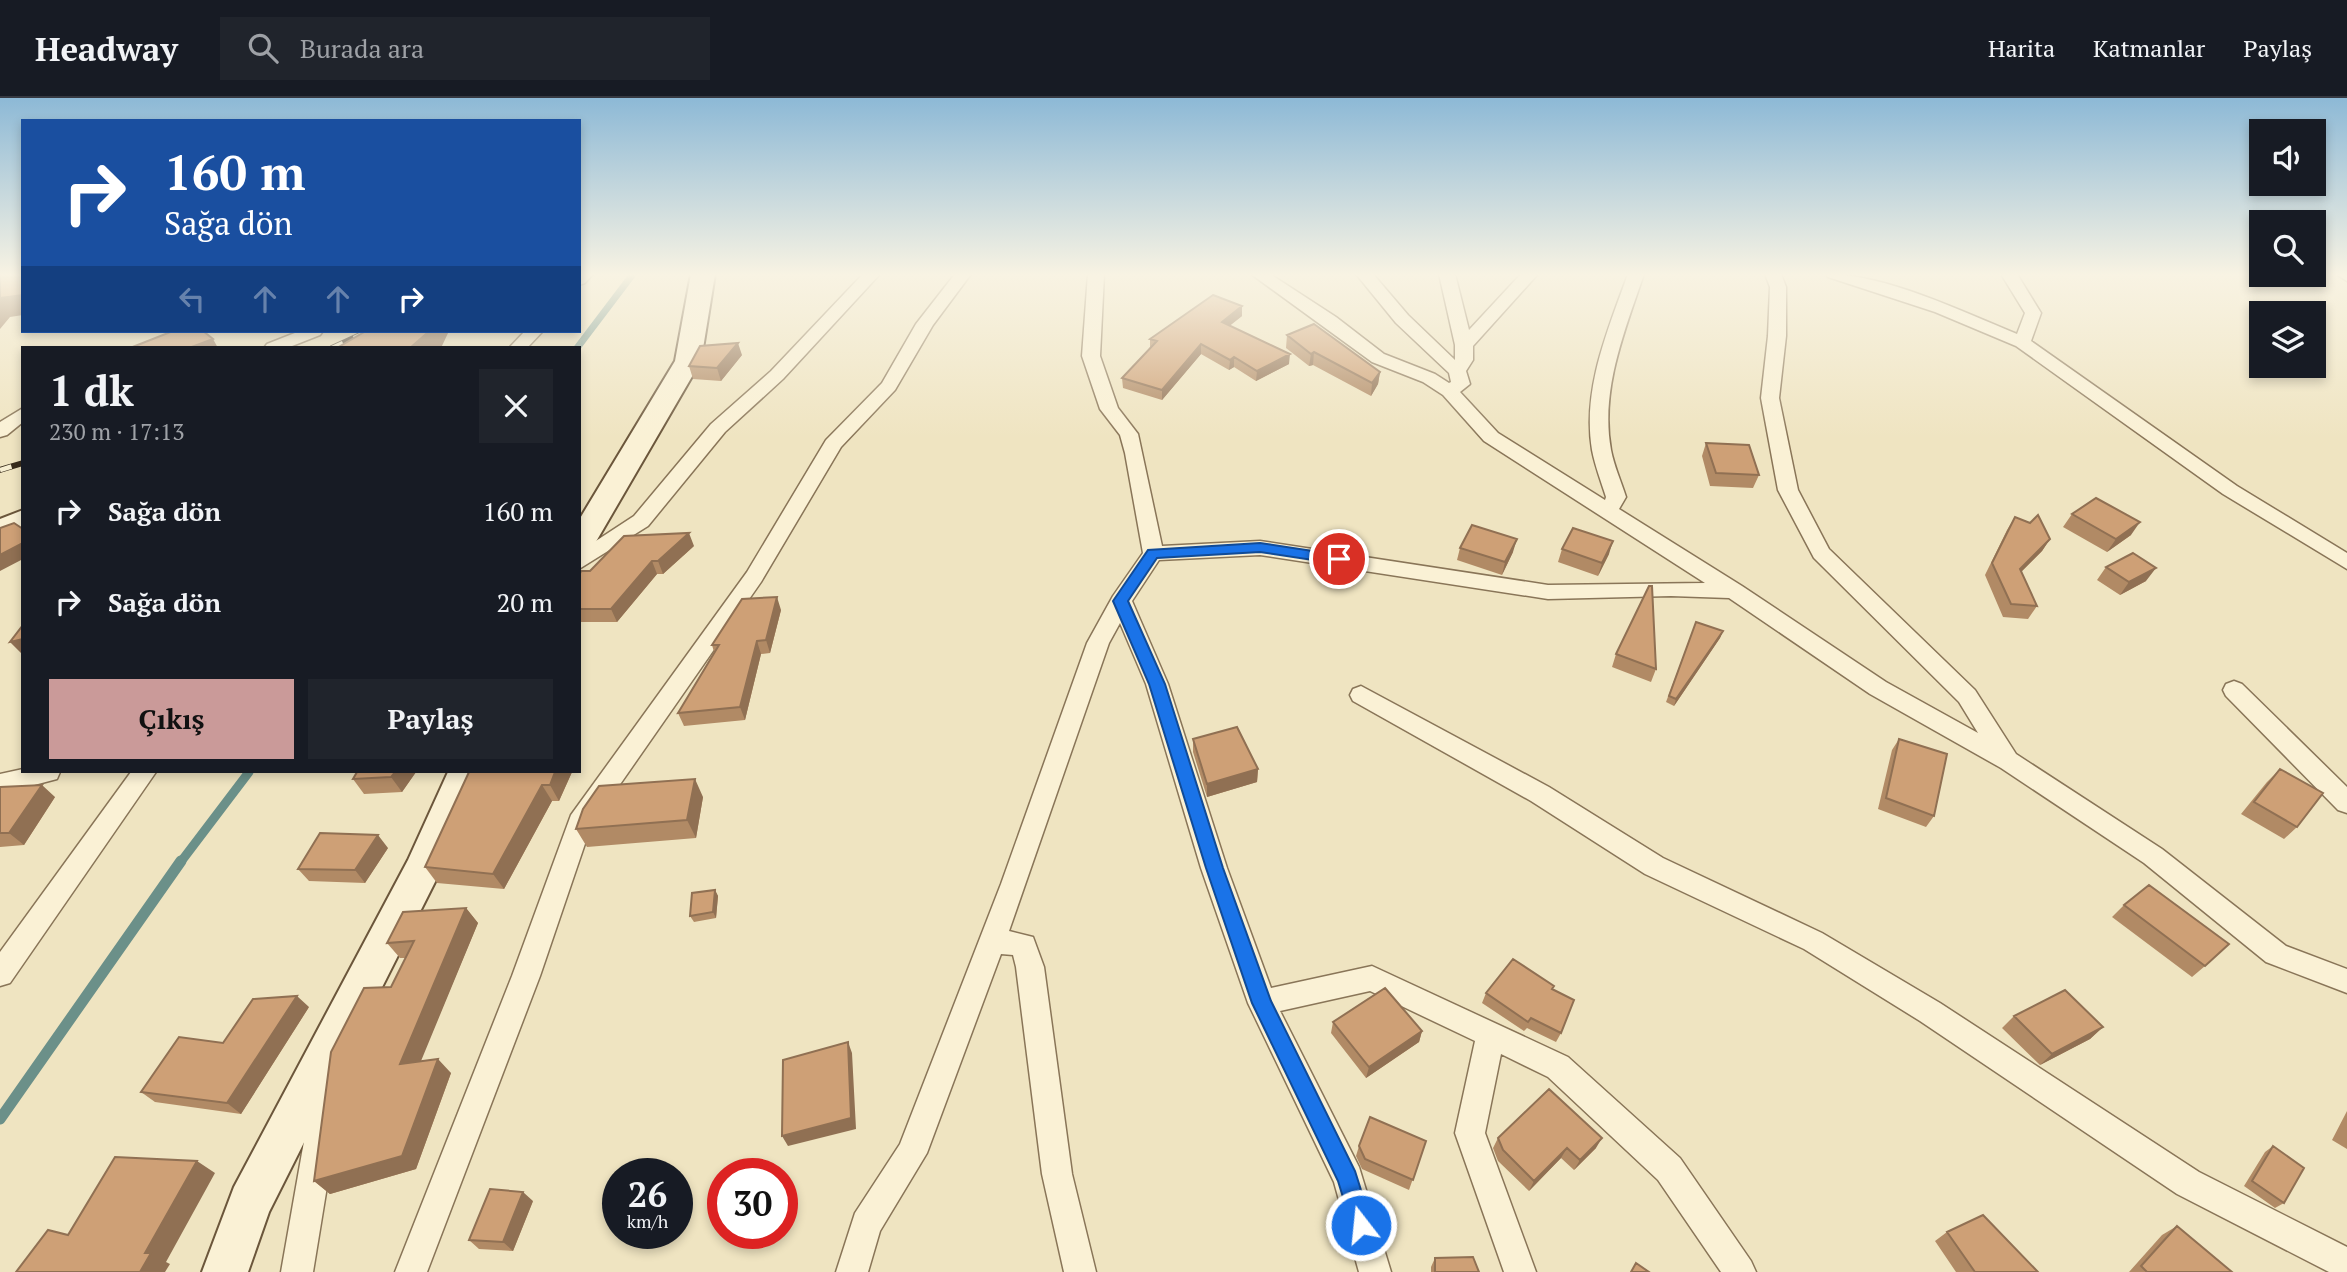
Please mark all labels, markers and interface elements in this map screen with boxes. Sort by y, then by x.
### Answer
search box [220,17,710,80]
text: Headway [35,27,178,70]
icon: search [244,29,282,67]
text: Burada ara [300,31,424,65]
text: Harita [1988,32,2055,64]
text: Katmanlar [2093,32,2205,64]
text: Paylaş [2243,32,2312,64]
map controls [2249,119,2326,378]
button: sound [2249,119,2326,196]
text: 160 m [164,139,306,204]
icon: right [49,147,140,238]
text: Sağa dön [164,202,293,244]
button: search [2249,210,2326,287]
icon: left [173,280,211,318]
icon: ahead [246,280,284,318]
icon: ahead [319,280,357,318]
icon: right [392,280,430,318]
button: layers [2249,301,2326,378]
text: 1 dk [49,362,134,418]
button: close [479,369,553,443]
text: 230 m · 17:13 [49,416,184,447]
icon: right [49,492,87,530]
text: Sağa dön [108,494,221,528]
text: 160 m [483,494,553,528]
pin [1309,529,1369,589]
icon: arrive [1320,540,1358,578]
icon: right [49,583,87,621]
text: Sağa dön [108,585,221,619]
text: 20 m [497,585,553,619]
button: Çıkış [49,679,294,759]
button: Paylaş [308,679,553,759]
speed limit sign: 30 [707,1158,798,1249]
text: 26 [628,1171,667,1217]
position arrow [1324,1188,1398,1262]
text: km/h [627,1209,668,1233]

